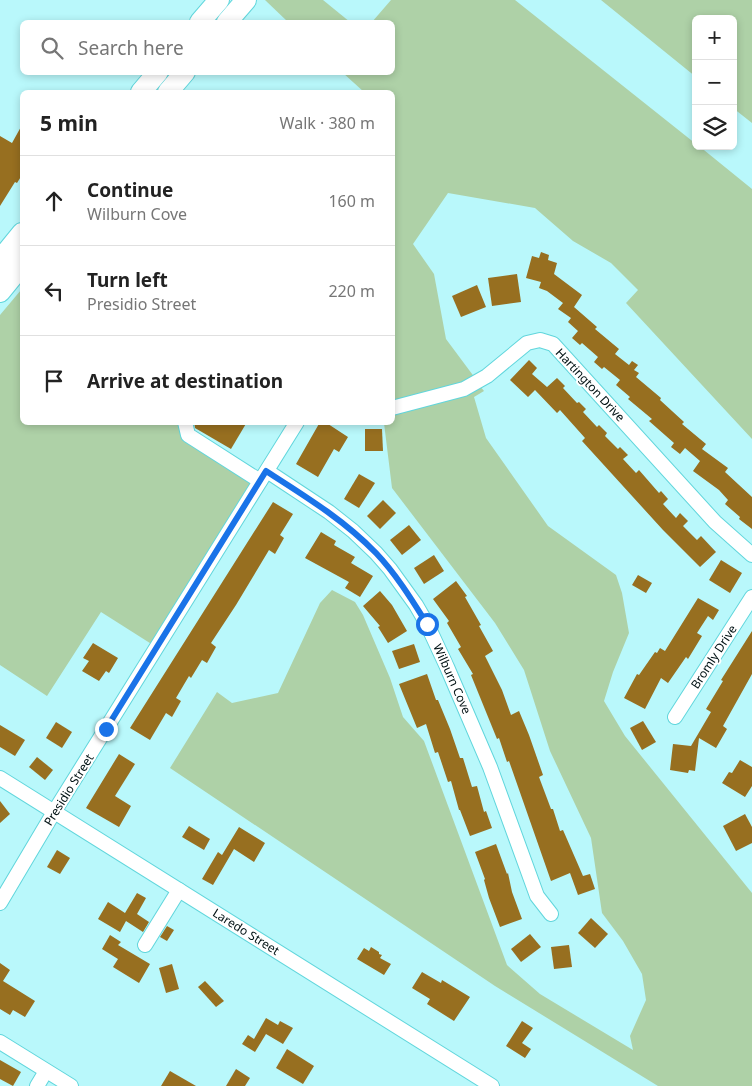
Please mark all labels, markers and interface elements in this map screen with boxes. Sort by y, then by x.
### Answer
map controls [692,15,737,150]
button: + [692,15,737,60]
search box [20,20,395,75]
icon: search [38,34,66,62]
text: Search here [78,35,184,61]
button: − [692,60,737,105]
button: layers [692,105,737,150]
text: 5 min [40,109,98,137]
text: Walk · 380 m [280,112,375,134]
text: Continue [87,177,173,203]
icon: ahead [40,187,68,215]
text: 160 m [328,190,375,212]
text: Wilburn Cove [87,203,187,225]
text: Turn left [87,267,168,293]
icon: left [40,277,68,305]
text: 220 m [328,280,375,302]
text: Presidio Street [87,293,196,315]
street label: Hartington Drive [552,344,629,425]
icon: arrive [40,367,68,395]
text: Arrive at destination [87,368,283,394]
route start [416,613,439,636]
street label: Bromly Drive [687,621,741,692]
street label: Wilburn Cove [429,641,476,717]
route end [95,718,118,741]
street label: Presidio Street [40,750,98,829]
street label: Laredo Street [210,904,283,959]

